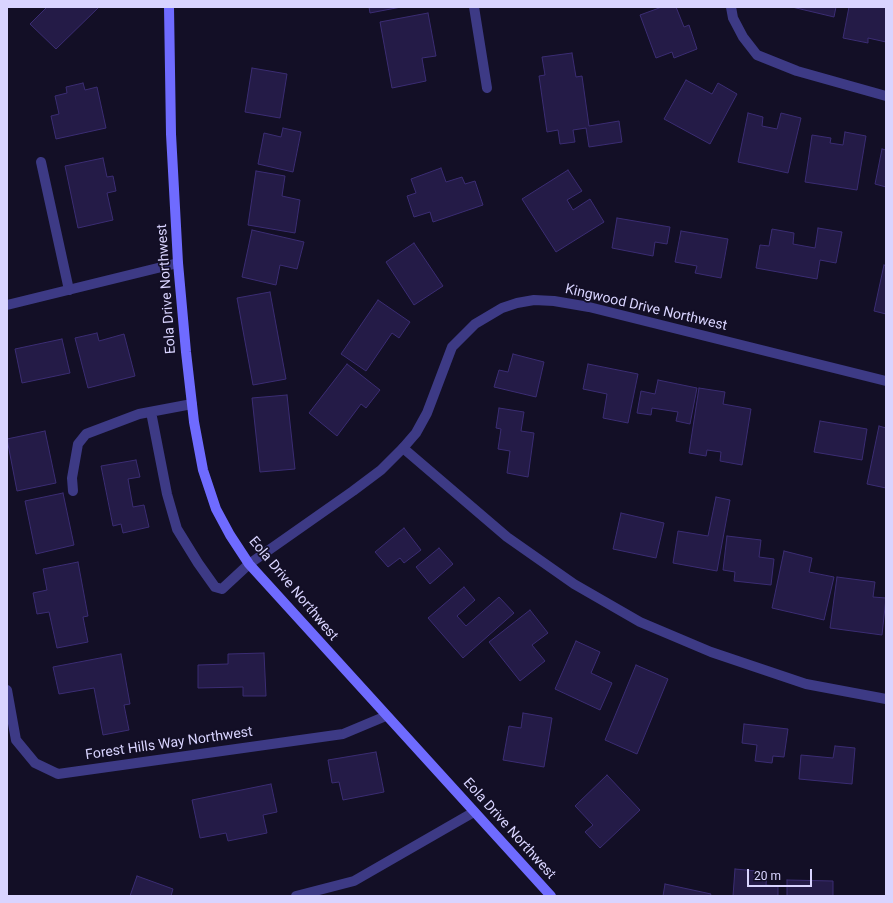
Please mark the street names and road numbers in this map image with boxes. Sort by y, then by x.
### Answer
street label: Eola Drive Northwest [154,223,180,355]
street label: Kingwood Drive Northwest [563,281,729,335]
street label: Eola Drive Northwest [245,534,341,644]
street label: Forest Hills Way Northwest [84,724,254,764]
street label: Eola Drive Northwest [459,775,559,883]

